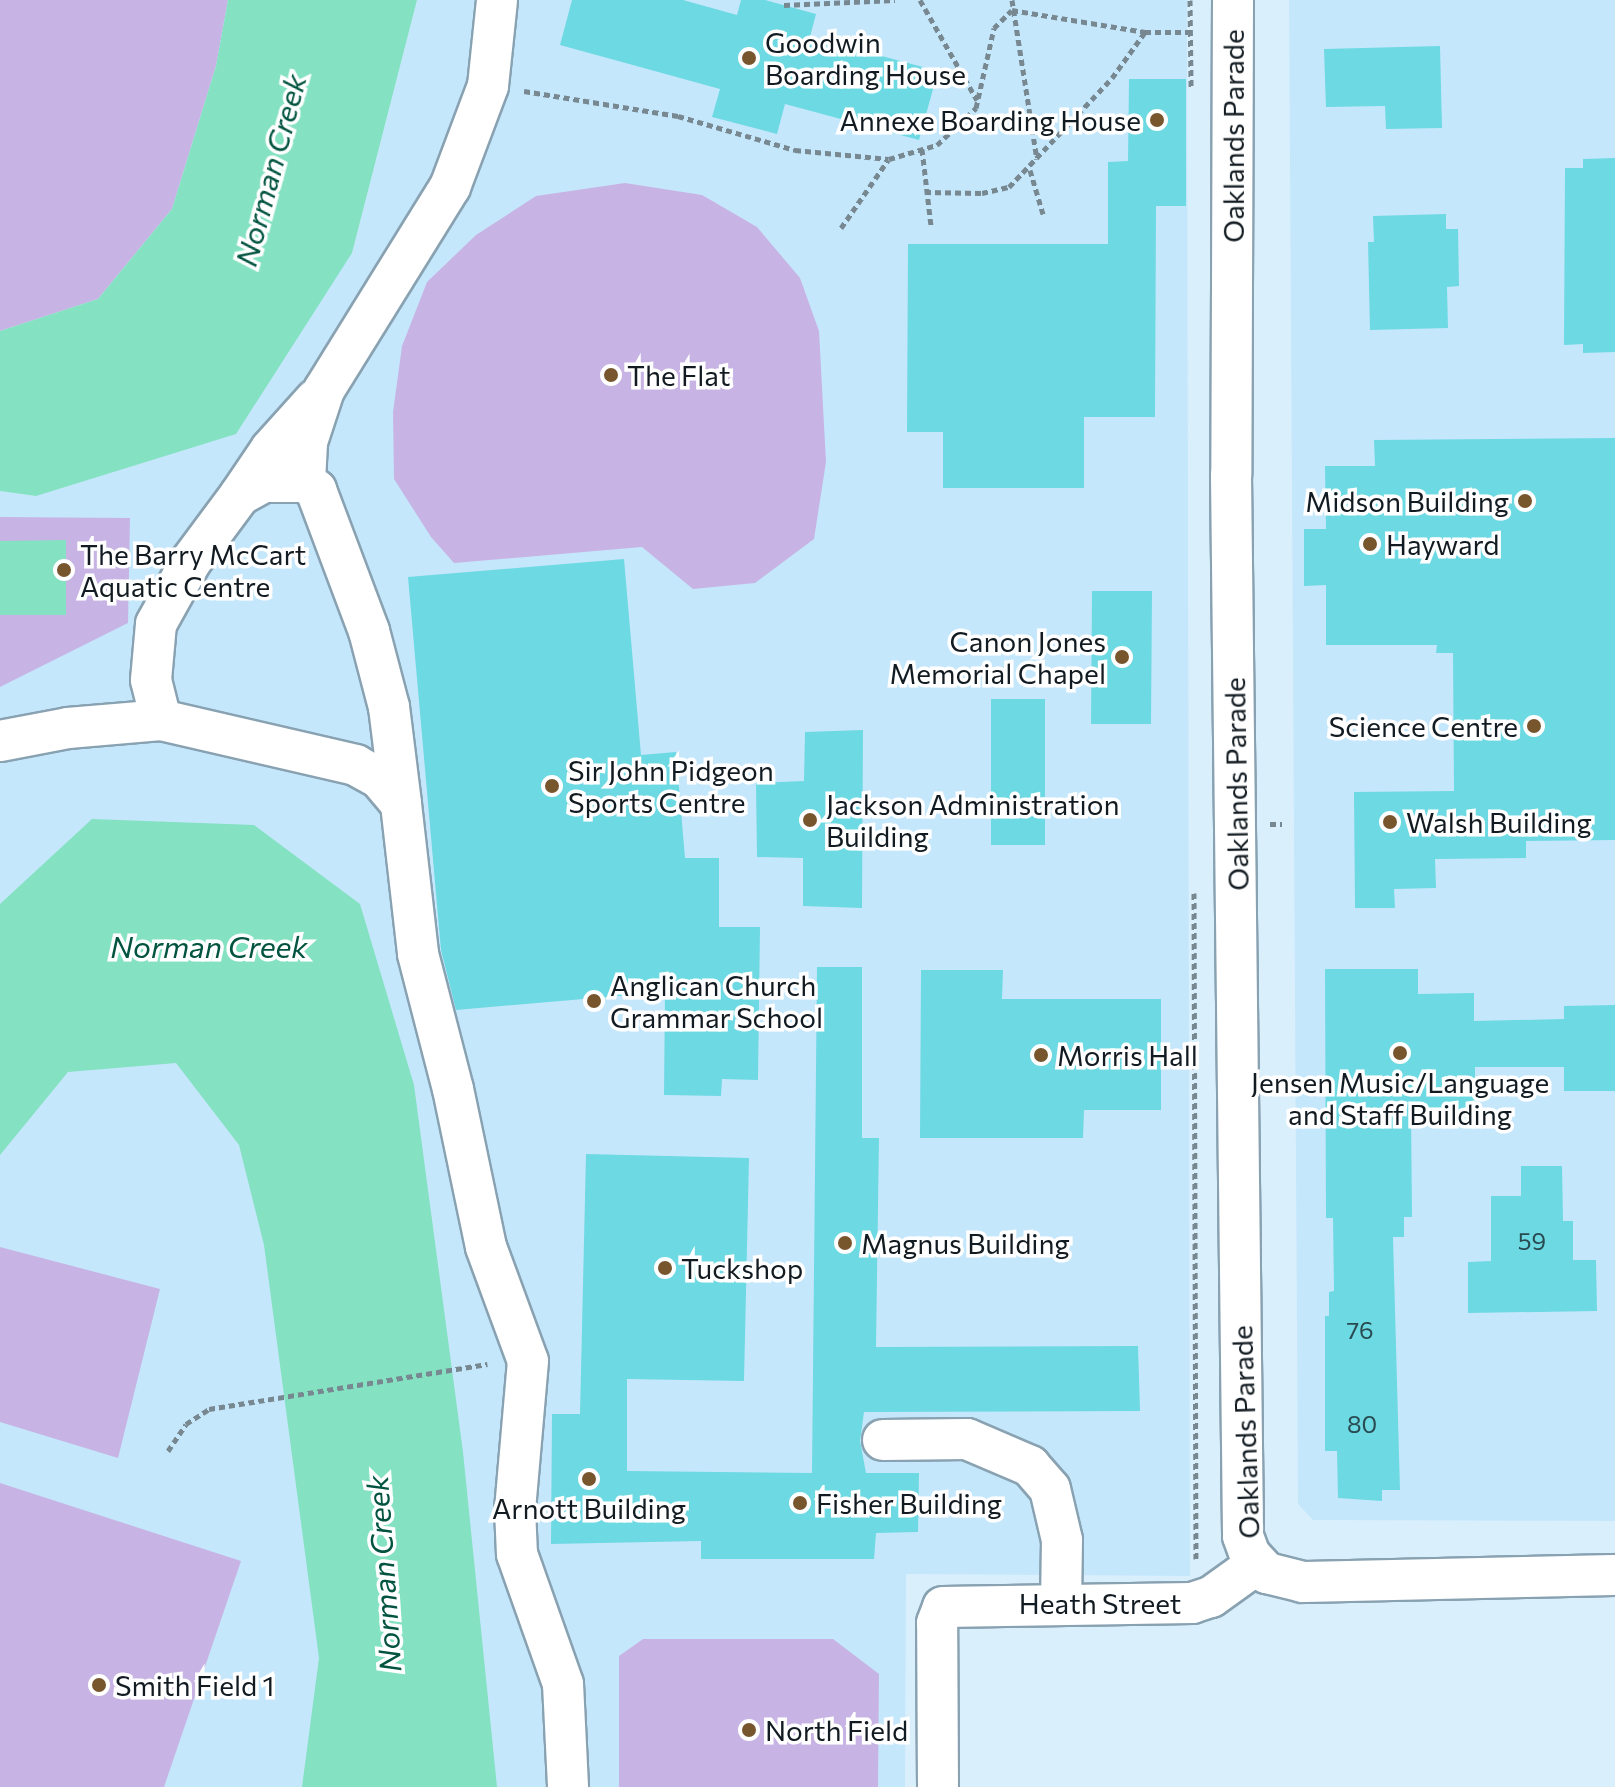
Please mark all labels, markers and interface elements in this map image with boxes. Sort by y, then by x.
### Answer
place label: Goodwin Boarding House [765,25,966,91]
street label: Oaklands Parade [1216,29,1250,243]
marker: Goodwin Boarding House [740,49,758,67]
water label: Norman Creek [227,70,313,270]
place label: Annexe Boarding House [839,103,1141,137]
marker: Annexe Boarding House [1148,111,1166,129]
place label: The Flat [627,358,730,392]
marker: The Flat [602,366,620,384]
place label: Midson Building [1305,484,1509,518]
marker: Midson Building [1516,492,1534,510]
place label: Hayward [1386,527,1499,561]
marker: Hayward [1361,535,1379,553]
place label: The Barry McCart Aquatic Centre [80,537,306,603]
marker: The Barry McCart Aquatic Centre [55,561,73,579]
place label: Canon Jones Memorial Chapel [890,624,1106,690]
marker: Canon Jones Memorial Chapel [1113,648,1131,666]
street label: Oaklands Parade [1217,677,1255,891]
place label: Science Centre [1329,709,1518,743]
marker: Science Centre [1525,717,1543,735]
place label: Sir John Pidgeon Sports Centre [568,753,774,819]
marker: Sir John Pidgeon Sports Centre [543,777,561,795]
place label: Jackson Administration Building [826,787,1120,853]
place label: Walsh Building [1406,805,1592,839]
marker: Jackson Administration Building [801,811,819,829]
marker: Walsh Building [1381,813,1399,831]
water label: Norman Creek [110,928,308,964]
place label: Anglican Church Grammar School [610,968,823,1034]
marker: Anglican Church Grammar School [585,992,603,1010]
place label: Morris Hall [1057,1038,1198,1072]
marker: Jensen Music/Language and Staff Building [1391,1044,1409,1062]
marker: Morris Hall [1032,1046,1050,1064]
place label: Jensen Music/Language and Staff Building [1251,1065,1549,1131]
place label: Magnus Building [861,1226,1070,1260]
house number: 59 [1518,1227,1546,1255]
marker: Magnus Building [836,1234,854,1252]
place label: Tuckshop [681,1251,803,1285]
marker: Tuckshop [656,1259,674,1277]
house number: 76 [1346,1316,1374,1344]
street label: Oaklands Parade [1224,1325,1266,1539]
house number: 80 [1347,1410,1377,1438]
marker: Arnott Building [580,1470,598,1488]
water label: Norman Creek [358,1474,408,1674]
place label: Fisher Building [816,1486,1002,1520]
place label: Arnott Building [492,1491,686,1525]
marker: Fisher Building [791,1494,809,1512]
street label: Heath Street [1019,1586,1181,1620]
place label: Smith Field 1 [115,1668,275,1702]
marker: Smith Field 1 [90,1676,108,1694]
place label: North Field [765,1713,908,1747]
marker: North Field [740,1721,758,1739]

